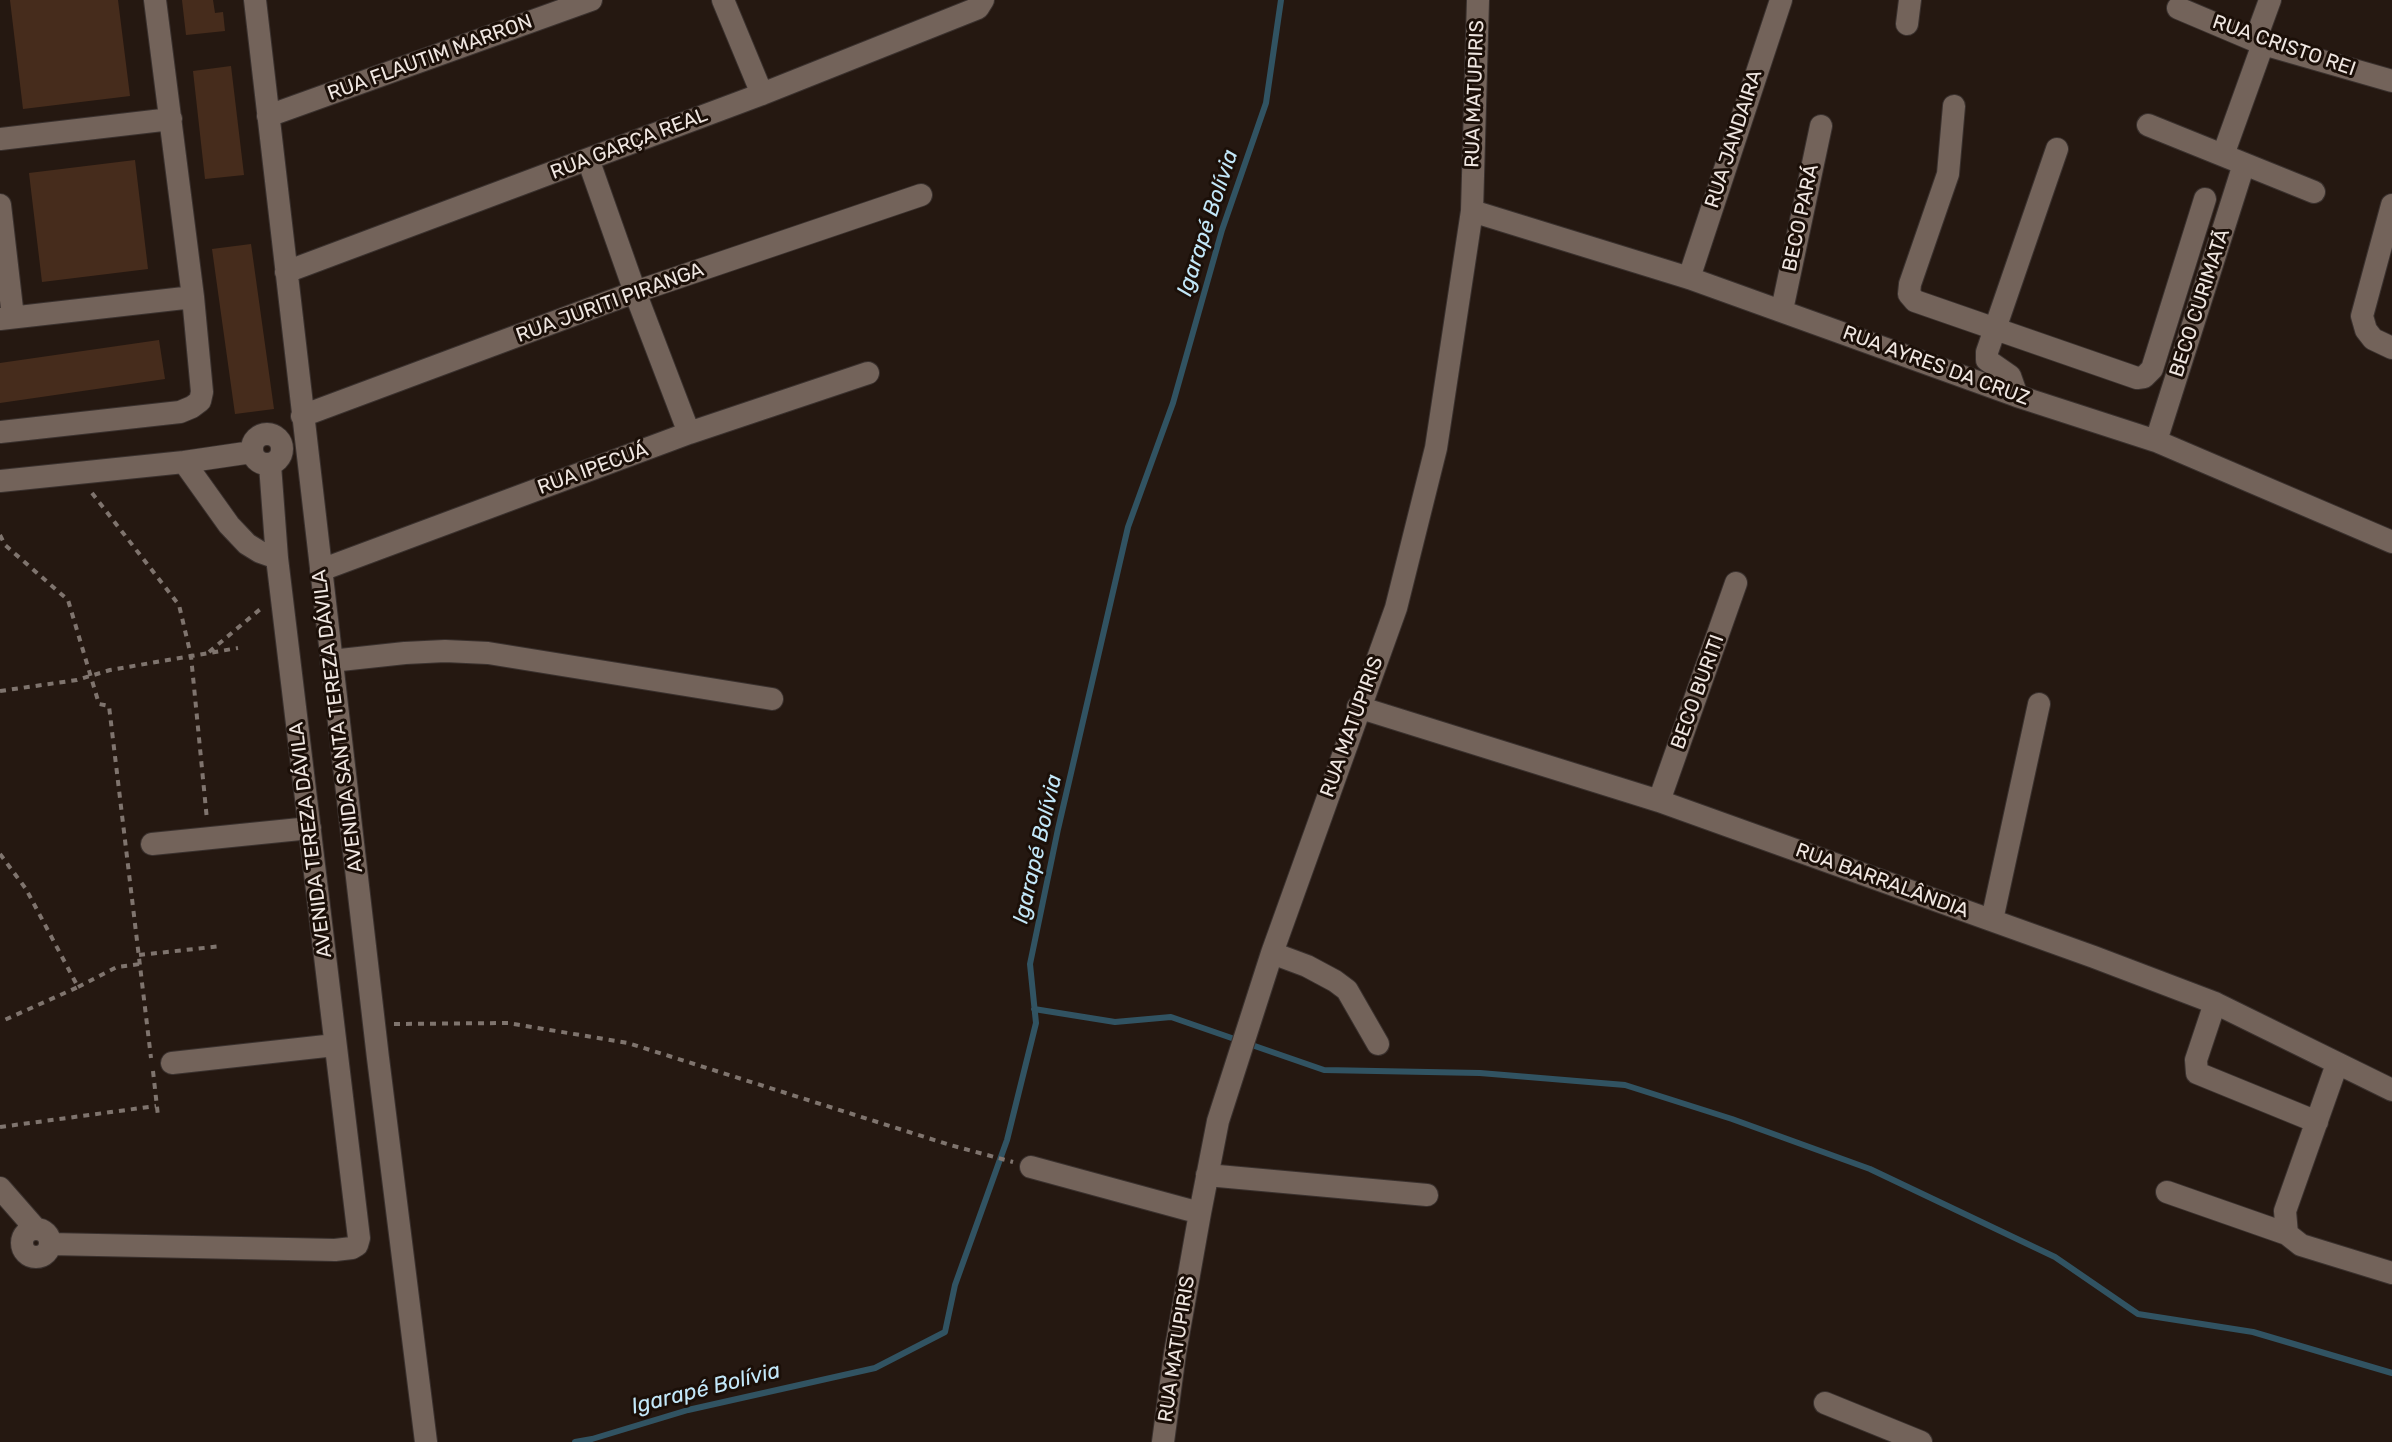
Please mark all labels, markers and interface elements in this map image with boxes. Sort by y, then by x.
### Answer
street label: RUA FLAUTIM MARRON [324,10,536,106]
street label: RUA CRISTO REI [2209,10,2359,82]
street label: RUA MATUPIRIS [1460,20,1490,168]
street label: RUA JANDAIRA [1700,67,1768,211]
street label: RUA GARÇA REAL [547,103,711,185]
water label: Igarapé Bolívia [1172,146,1244,300]
street label: BECO PARÁ [1778,162,1824,274]
street label: BECO CURIMATÃ [2165,226,2235,380]
street label: RUA JURITI PIRANGA [513,258,707,348]
street label: RUA AYRES DA CRUZ [1839,321,2033,411]
street label: RUA IPECUÁ [534,438,652,500]
street label: AVENIDA SANTA TEREZA DÁVILA [307,568,369,874]
street label: BECO BURITI [1666,631,1730,753]
street label: RUA MATUPIRIS [1315,653,1389,801]
street label: AVENIDA TEREZA DÁVILA [285,721,337,959]
water label: Igarapé Bolívia [1008,772,1068,926]
street label: RUA BARRALÂNDIA [1792,839,1972,923]
street label: RUA MATUPIRIS [1154,1274,1200,1424]
water label: Igarapé Bolívia [629,1358,783,1420]

